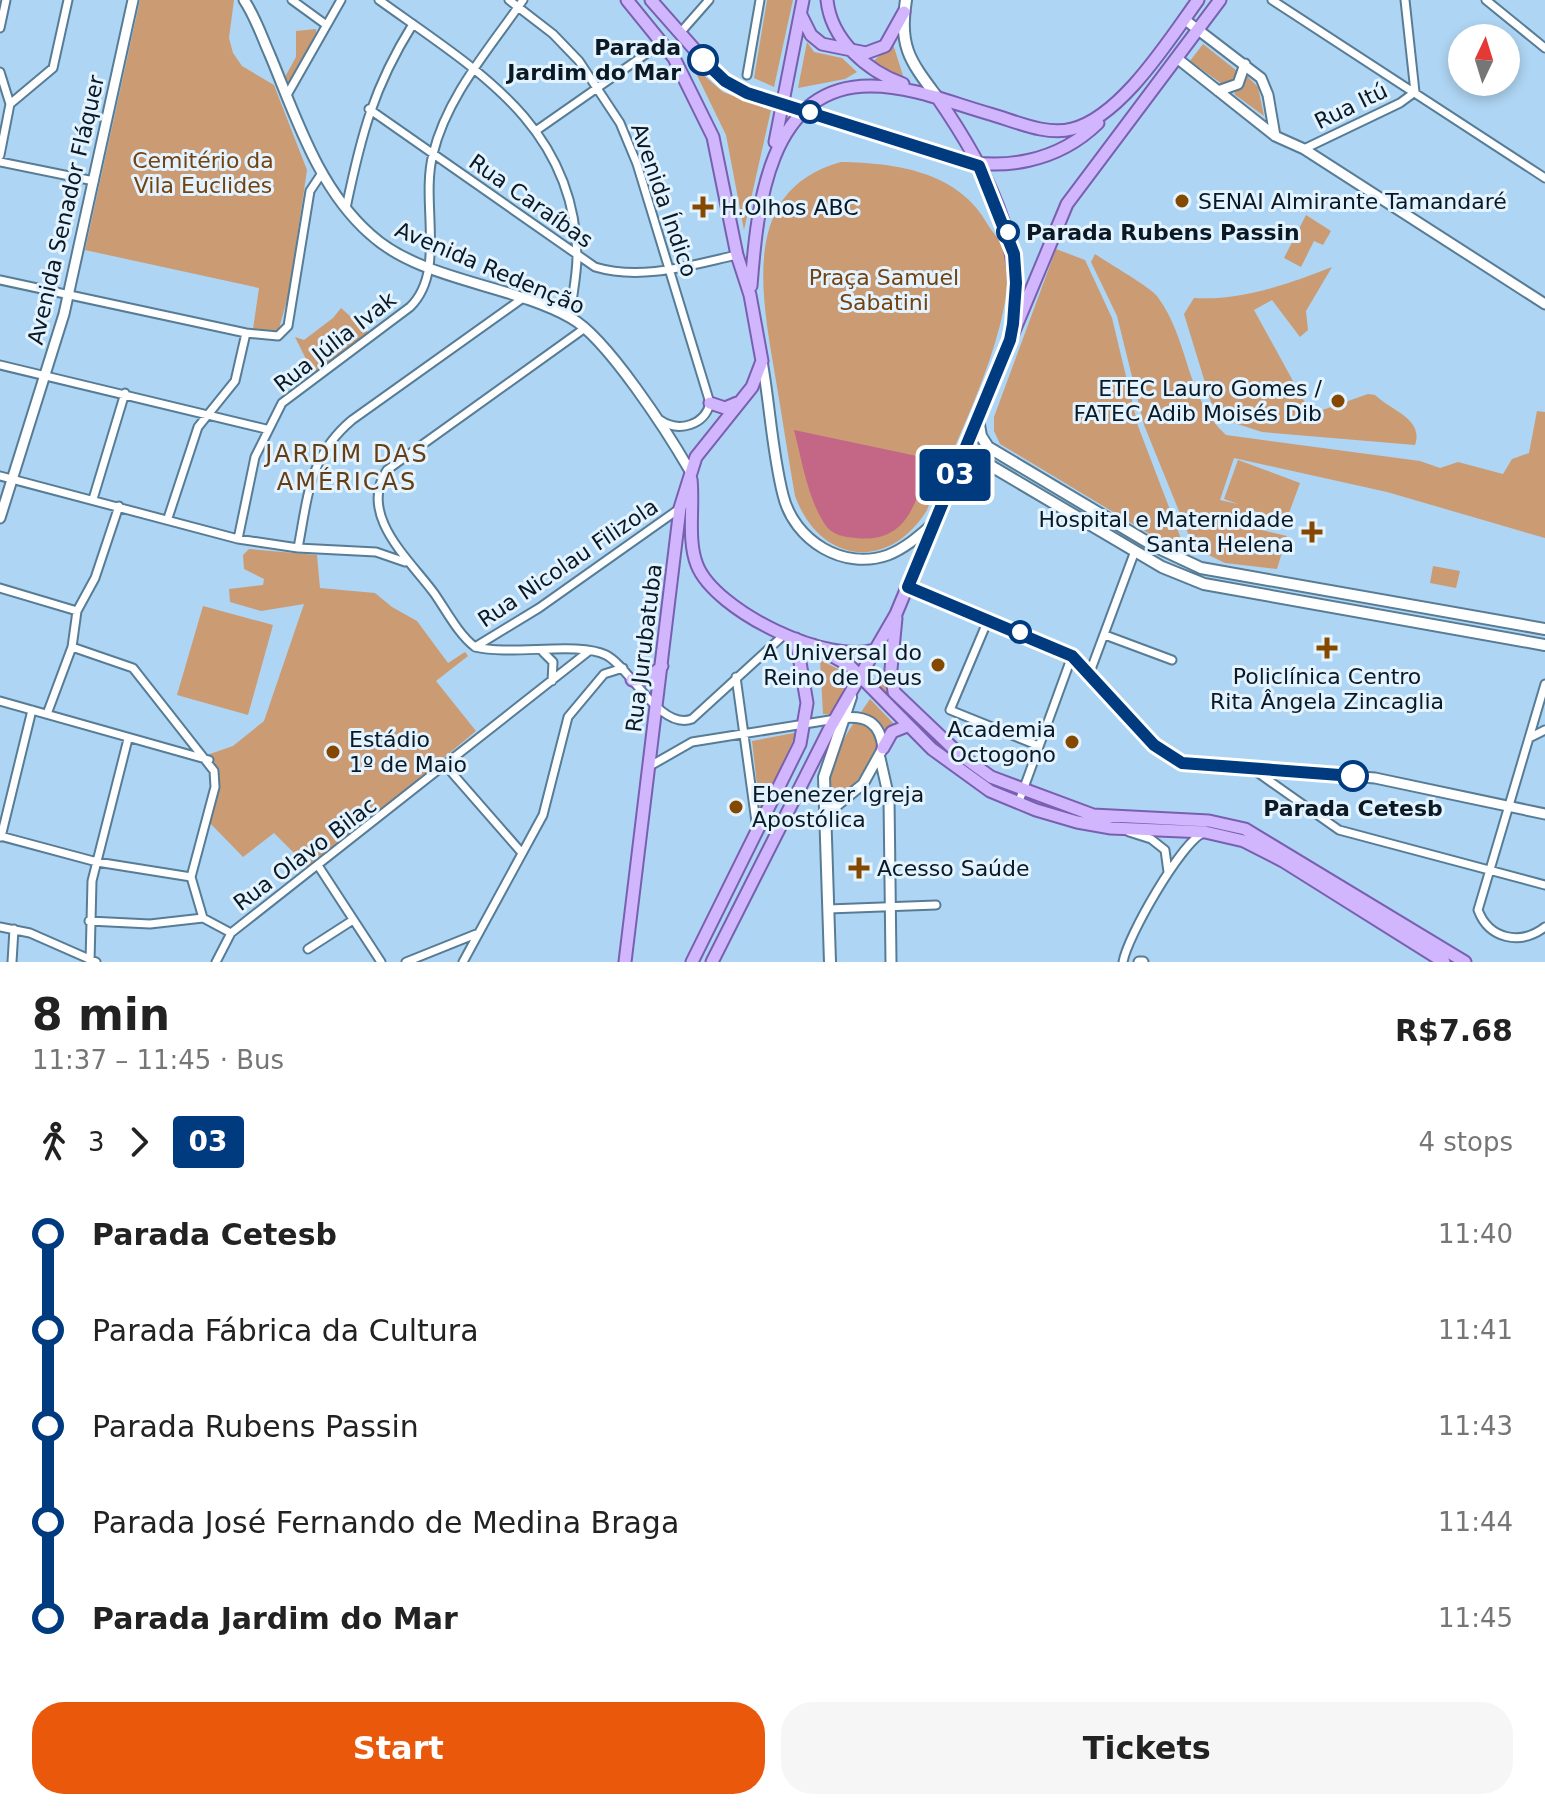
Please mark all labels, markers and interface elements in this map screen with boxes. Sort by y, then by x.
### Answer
north arrow [1448,24,1520,96]
map controls [1448,24,1520,96]
place label: Parada Jardim do Mar [505,35,681,85]
marker: Parada Jardim do Mar [688,45,718,75]
street label: Avenida Senador Fláquer [23,72,109,347]
street label: Rua Itú [1311,78,1391,134]
unlabelled marker [799,101,821,123]
street label: Avenida Índico [626,120,702,280]
park label: Cemitério da Vila Euclides [132,148,274,198]
street label: Rua Caraíbas [464,149,598,253]
place label: SENAI Almirante Tamandaré [1198,189,1507,214]
marker: SENAI Almirante Tamandaré [1173,192,1191,210]
place label: H.Olhos ABC [721,195,859,220]
marker: H.Olhos ABC [692,196,714,218]
street label: Avenida Redenção [392,217,588,319]
place label: Parada Rubens Passin [1026,220,1300,245]
marker: Parada Rubens Passin [997,221,1019,243]
park label: Praça Samuel Sabatini [809,265,959,315]
street label: Rua Júlia Ivak [269,287,401,397]
place label: ETEC Lauro Gomes / FATEC Adib Moisés Dib [1074,376,1323,426]
marker: ETEC Lauro Gomes / FATEC Adib Moisés Dib [1329,392,1347,410]
district label: JARDIM DAS AMÉRICAS [263,440,429,496]
line badge: 03 [919,449,991,501]
text: 03 [936,458,974,491]
street label: Rua Nicolau Filizola [473,494,663,632]
place label: Hospital e Maternidade Santa Helena [1038,507,1294,557]
marker: Hospital e Maternidade Santa Helena [1301,521,1323,543]
street label: Rua Jurubatuba [621,562,667,734]
unlabelled marker [1009,621,1031,643]
marker: Policlínica Centro Rita Ângela Zincaglia [1316,637,1338,659]
place label: A Universal do Reino de Deus [763,640,922,690]
marker: A Universal do Reino de Deus [929,656,947,674]
place label: Policlínica Centro Rita Ângela Zincaglia [1210,664,1444,714]
place label: Academia Octogono [947,717,1056,767]
place label: Estádio 1º de Maio [349,727,467,777]
marker: Academia Octogono [1063,733,1081,751]
marker: Estádio 1º de Maio [324,743,342,761]
marker: Parada Cetesb [1338,761,1368,791]
place label: Ebenezer Igreja Apostólica [752,782,924,832]
street label: Rua Olavo Bilac [229,792,381,916]
place label: Parada Cetesb [1263,796,1443,821]
marker: Ebenezer Igreja Apostólica [727,798,745,816]
place label: Acesso Saúde [877,856,1030,881]
marker: Acesso Saúde [848,857,870,879]
text: 8 min [32,989,170,1040]
text: R$7.68 [1395,1013,1513,1048]
text: 11:37 – 11:45 · Bus [32,1045,284,1075]
icon: walk [32,1120,76,1164]
icon: forward [117,1120,161,1164]
text: 03 [189,1125,228,1158]
text: 3 [88,1127,105,1157]
text: 4 stops [1418,1127,1513,1157]
text: Parada Cetesb [92,1217,337,1252]
text: 11:40 [1438,1219,1513,1249]
text: Parada Fábrica da Cultura [92,1313,479,1348]
text: 11:41 [1438,1315,1513,1345]
text: Parada Rubens Passin [92,1409,419,1444]
text: 11:43 [1438,1411,1513,1441]
text: Parada José Fernando de Medina Braga [92,1505,679,1540]
text: 11:44 [1438,1507,1513,1537]
text: Parada Jardim do Mar [92,1601,458,1636]
text: 11:45 [1438,1603,1513,1633]
button: Start [32,1702,765,1794]
button: Tickets [781,1702,1513,1794]

